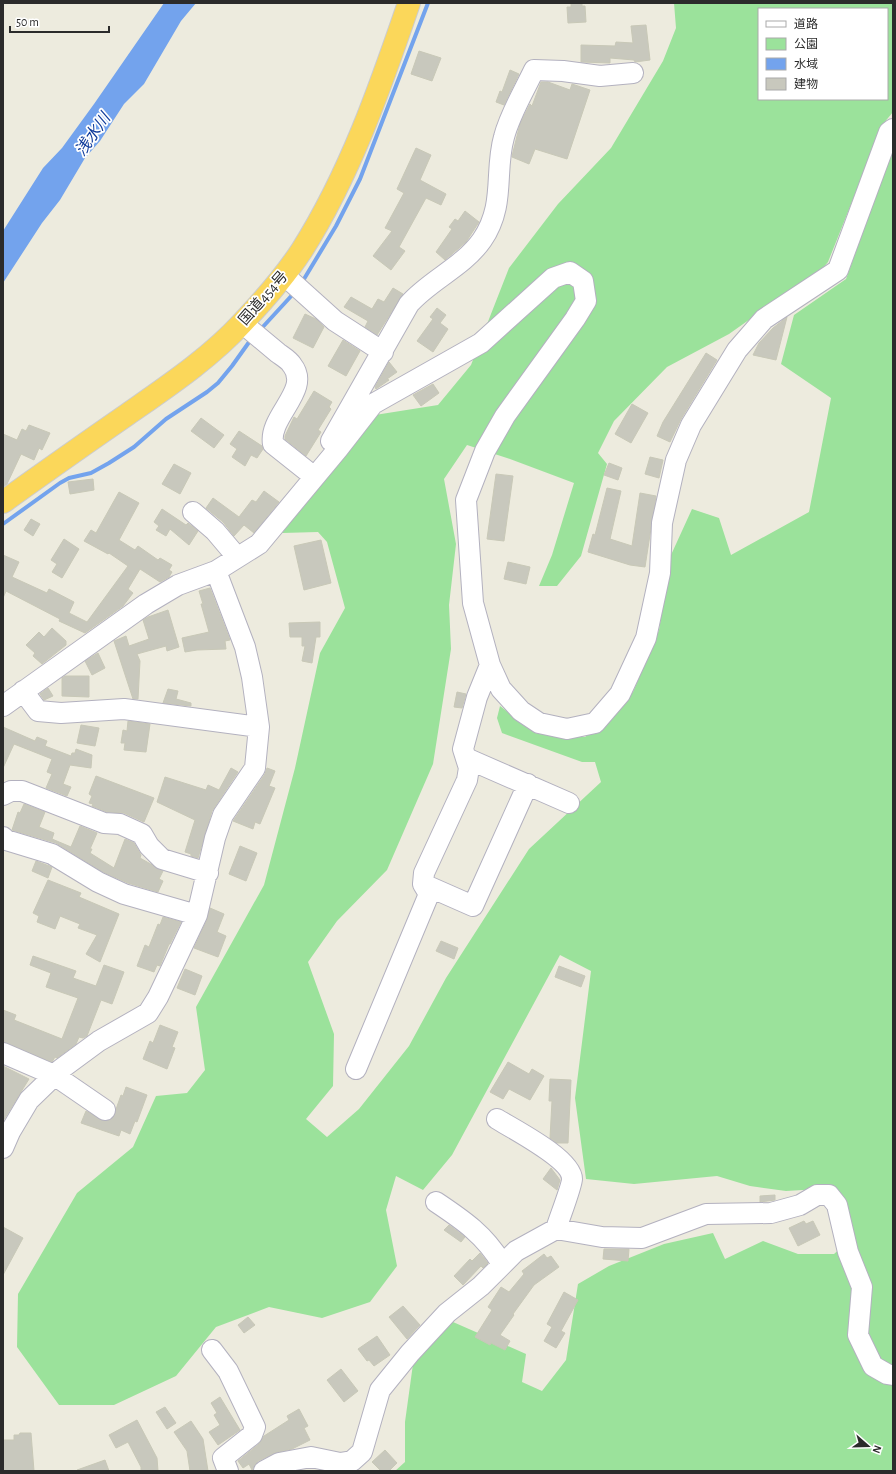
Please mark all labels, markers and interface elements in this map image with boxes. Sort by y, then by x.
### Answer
scale bar [10,8,109,34]
legend [758,8,888,100]
text: 50 m [16,16,39,28]
text: 道路 [794,17,818,30]
text: 公園 [794,38,818,50]
text: 水域 [794,58,818,70]
text: 建物 [794,77,818,90]
water label: 浅水川 [72,108,114,159]
street label: 国道454号 [235,268,291,328]
north arrow [848,1426,888,1466]
text: N [870,1444,883,1455]

